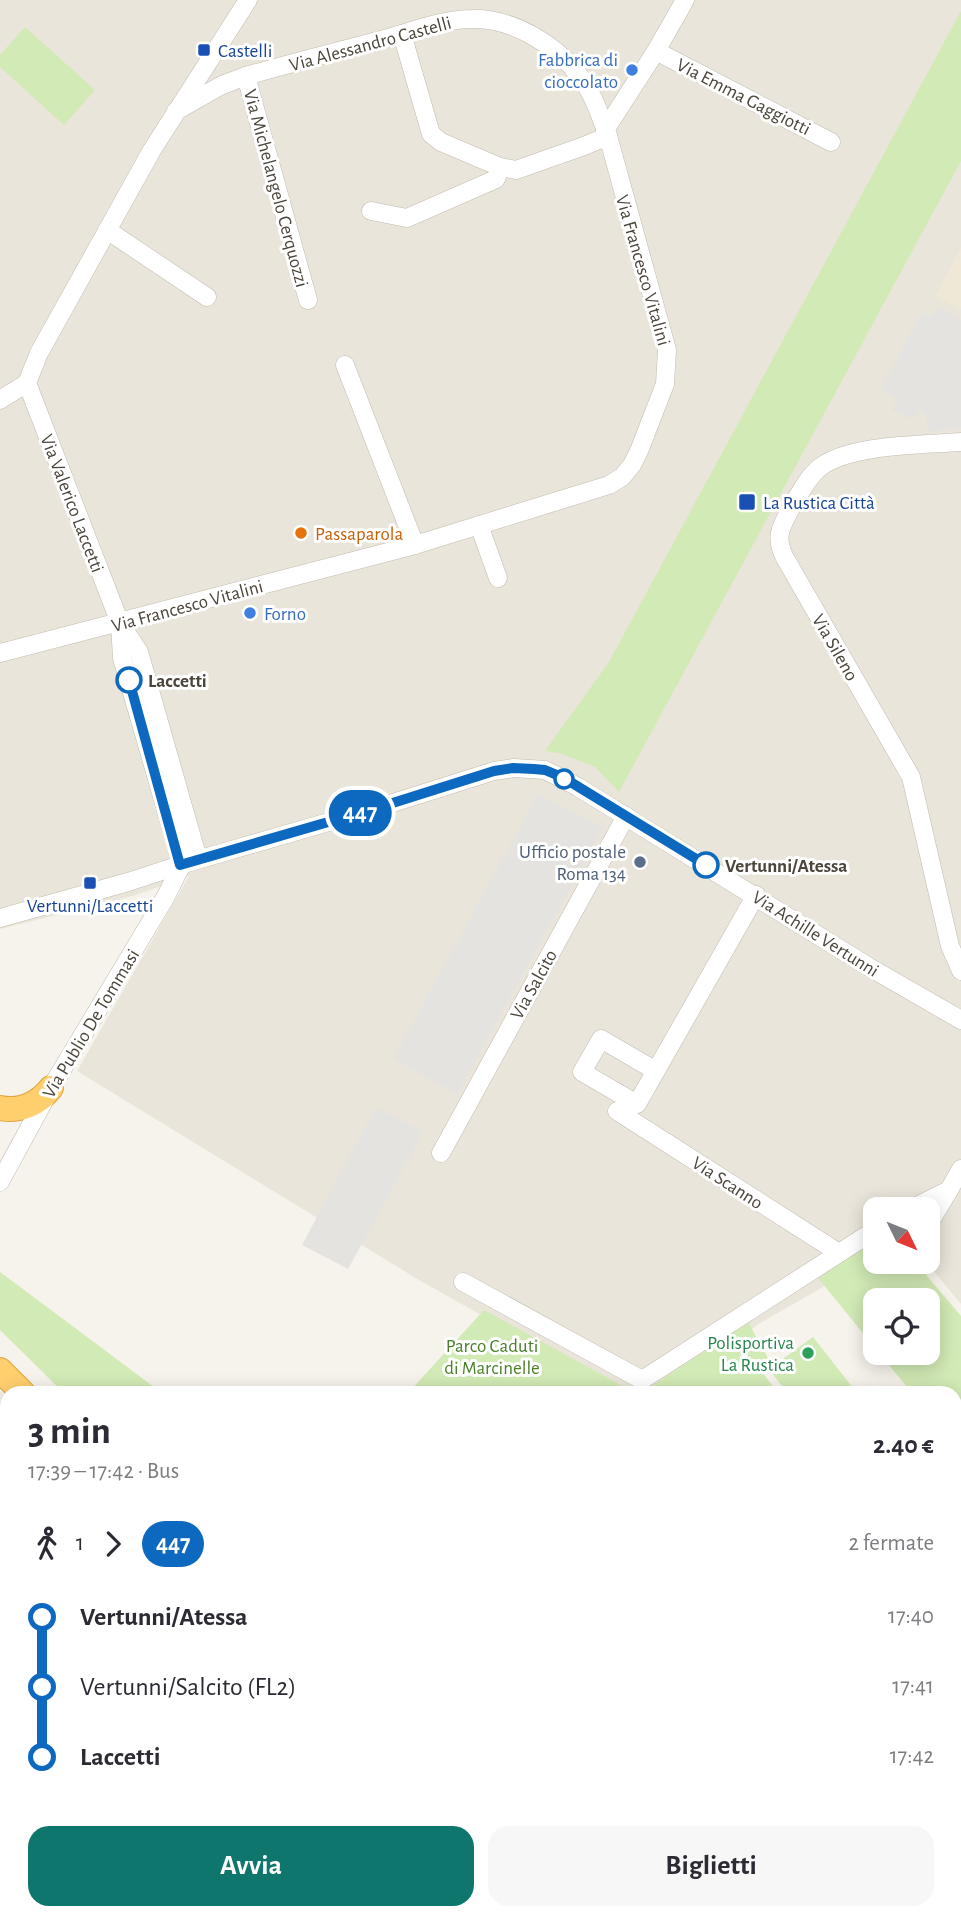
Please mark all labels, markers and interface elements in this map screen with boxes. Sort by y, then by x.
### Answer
street label: Via Alessandro Castelli [287,14,453,75]
marker: Castelli [196,42,212,58]
place label: Castelli [218,42,272,61]
place label: Fabbrica di cioccolato [538,51,618,92]
street label: Via Emma Gaggiotti [673,55,813,139]
marker: Fabbrica di cioccolato [624,62,640,78]
street label: Via Michelangelo Cerquozzi [240,87,311,289]
street label: Via Francesco Vitalini [612,193,673,348]
street label: Via Valerico Laccetti [36,432,107,575]
marker: La Rustica Città [737,492,757,512]
place label: La Rustica Città [763,494,875,513]
marker: Passaparola [293,525,309,541]
place label: Passaparola [315,525,403,544]
street label: Via Francesco Vitalini [110,577,265,636]
marker: Forno [242,605,258,621]
place label: Forno [264,605,306,624]
street label: Via Sileno [808,611,861,684]
marker: Laccetti [116,667,142,693]
place label: Laccetti [148,672,207,691]
unlabelled marker [554,769,574,789]
line badge: 447 [320,790,400,836]
text: 447 [343,801,377,825]
place label: Ufficio postale Roma 134 [519,843,626,884]
marker: Vertunni/Atessa [693,852,719,878]
marker: Ufficio postale Roma 134 [632,854,648,870]
place label: Vertunni/Atessa [725,857,848,876]
marker: Vertunni/Laccetti [82,875,98,891]
street label: Via Achille Vertunni [749,888,882,981]
place label: Vertunni/Laccetti [27,897,153,916]
street label: Via Publio De Tommasi [39,946,143,1102]
street label: Via Salcito [508,947,561,1023]
street label: Via Scanno [688,1153,766,1213]
north arrow [863,1197,940,1274]
map controls [863,1197,940,1365]
button: locate [863,1288,940,1365]
place label: Polisportiva La Rustica [707,1334,794,1375]
park label: Parco Caduti di Marcinelle [444,1337,540,1378]
marker: Polisportiva La Rustica [800,1345,816,1361]
text: 3 min [28,1413,111,1451]
text: 2.40 € [873,1432,934,1458]
text: 17:39 – 17:42 · Bus [28,1460,179,1483]
icon: walk [28,1525,66,1563]
icon: forward [94,1525,132,1563]
text: 1 [76,1532,84,1555]
text: 447 [156,1532,190,1556]
text: 2 fermate [849,1532,934,1555]
text: Vertunni/Atessa [80,1604,248,1630]
text: 17:40 [888,1605,934,1628]
text: Vertunni/Salcito (FL2) [80,1674,296,1700]
text: 17:41 [892,1675,934,1698]
text: Laccetti [80,1744,160,1770]
text: 17:42 [890,1745,934,1768]
button: Avvia [28,1826,474,1906]
button: Biglietti [488,1826,934,1906]

